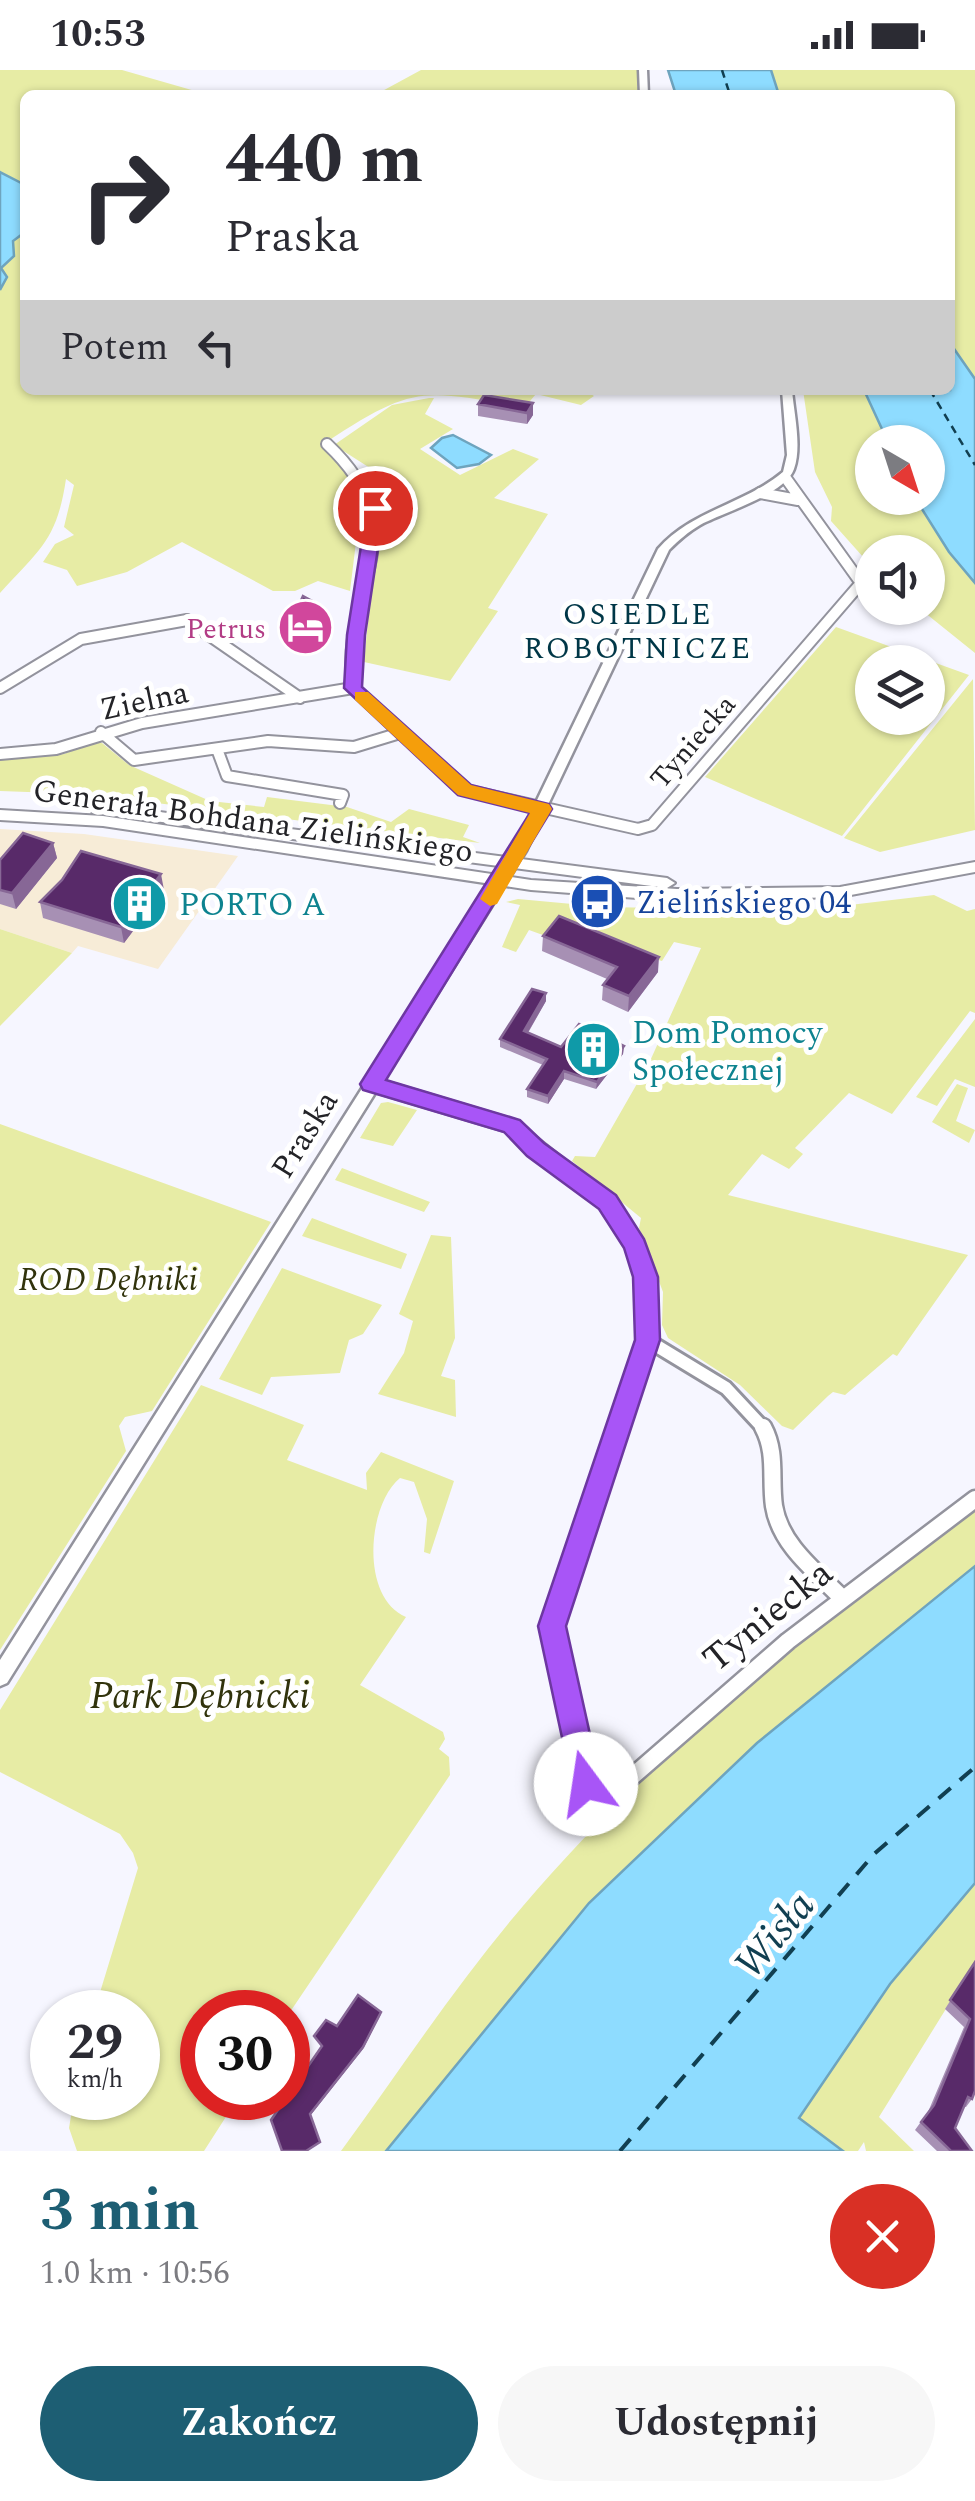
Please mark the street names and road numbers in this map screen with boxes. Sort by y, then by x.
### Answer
street label: Zielna [95,668,194,735]
street label: Tyniecka [640,685,747,799]
street label: Generała Bohdana Zielińskiego [30,766,476,877]
street label: Praska [259,1081,352,1188]
street label: Tyniecka [690,1545,846,1687]

